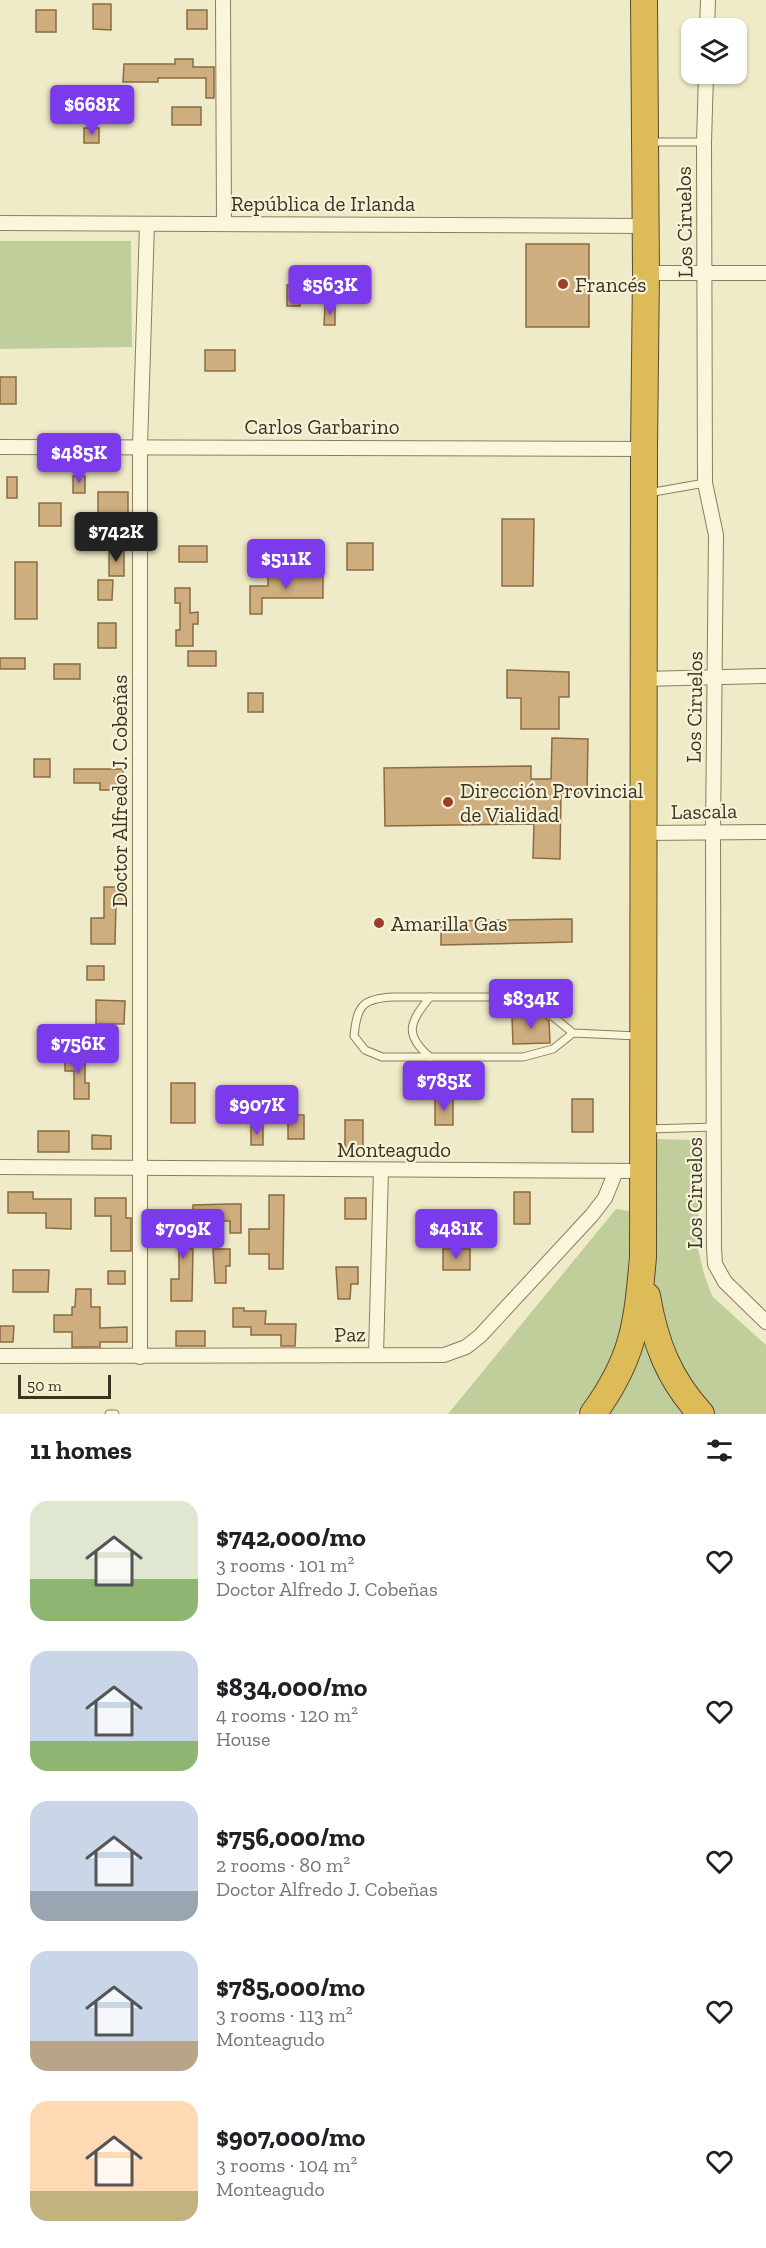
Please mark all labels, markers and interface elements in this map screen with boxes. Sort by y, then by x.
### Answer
map controls [681,18,747,84]
button: layers [681,18,747,84]
pin: $668K [50,85,134,136]
text: $668K [64,92,120,116]
street label: Los Ciruelos [671,166,697,278]
street label: República de Irlanda [231,191,415,216]
pin: $563K [288,265,372,316]
text: $563K [302,272,358,296]
place label: Francés [575,272,646,297]
marker: Francés [556,277,570,291]
street label: Carlos Garbarino [244,414,400,439]
pin: $485K [37,433,121,484]
text: $485K [51,440,107,464]
pin: $742K [74,512,158,563]
text: $742K [89,519,143,543]
pin: $511K [244,539,328,590]
text: $511K [261,546,311,570]
street label: Los Ciruelos [681,651,707,763]
street label: Doctor Alfredo J. Cobeñas [107,675,132,907]
place label: Dirección Provincial de Vialidad [460,778,644,827]
marker: Dirección Provincial de Vialidad [441,795,455,809]
street label: Lascala [671,798,737,824]
place label: Amarilla Gas [391,911,508,936]
marker: Amarilla Gas [372,916,386,930]
pin: $834K [489,979,573,1030]
text: $834K [503,986,559,1010]
pin: $756K [36,1024,120,1075]
text: $756K [51,1031,105,1055]
pin: $785K [402,1061,486,1112]
text: $785K [417,1068,471,1092]
pin: $907K [215,1085,299,1136]
text: $907K [229,1092,285,1116]
street label: Monteagudo [337,1137,451,1162]
street label: Los Ciruelos [682,1137,707,1249]
pin: $709K [141,1209,225,1260]
pin: $481K [414,1209,498,1260]
text: $709K [155,1216,211,1240]
text: $481K [429,1216,483,1240]
street label: Paz [334,1321,366,1347]
scale bar [18,1372,111,1400]
text: 50 m [27,1376,62,1395]
text: 11 homes [30,1434,132,1466]
icon: filters [703,1434,736,1467]
text: $742,000/mo [216,1521,366,1553]
icon: home [78,1525,150,1597]
icon: heart [703,1545,736,1578]
text: 3 rooms · 101 m² [216,1553,354,1577]
text: Doctor Alfredo J. Cobeñas [216,1577,438,1601]
text: $834,000/mo [216,1671,367,1703]
icon: home [78,1675,150,1747]
icon: heart [703,1695,736,1728]
text: 4 rooms · 120 m² [216,1703,358,1727]
text: House [216,1727,270,1751]
text: $756,000/mo [216,1821,365,1853]
icon: home [78,1825,150,1897]
icon: heart [703,1845,736,1878]
text: 2 rooms · 80 m² [216,1853,350,1877]
text: Doctor Alfredo J. Cobeñas [216,1877,438,1901]
text: $785,000/mo [216,1971,365,2003]
icon: home [78,1975,150,2047]
icon: heart [703,1995,736,2028]
text: 3 rooms · 113 m² [216,2003,353,2027]
text: Monteagudo [216,2027,325,2051]
text: $907,000/mo [216,2121,365,2153]
icon: home [78,2125,150,2197]
icon: heart [703,2145,736,2178]
text: 3 rooms · 104 m² [216,2153,357,2177]
text: Monteagudo [216,2177,325,2201]

